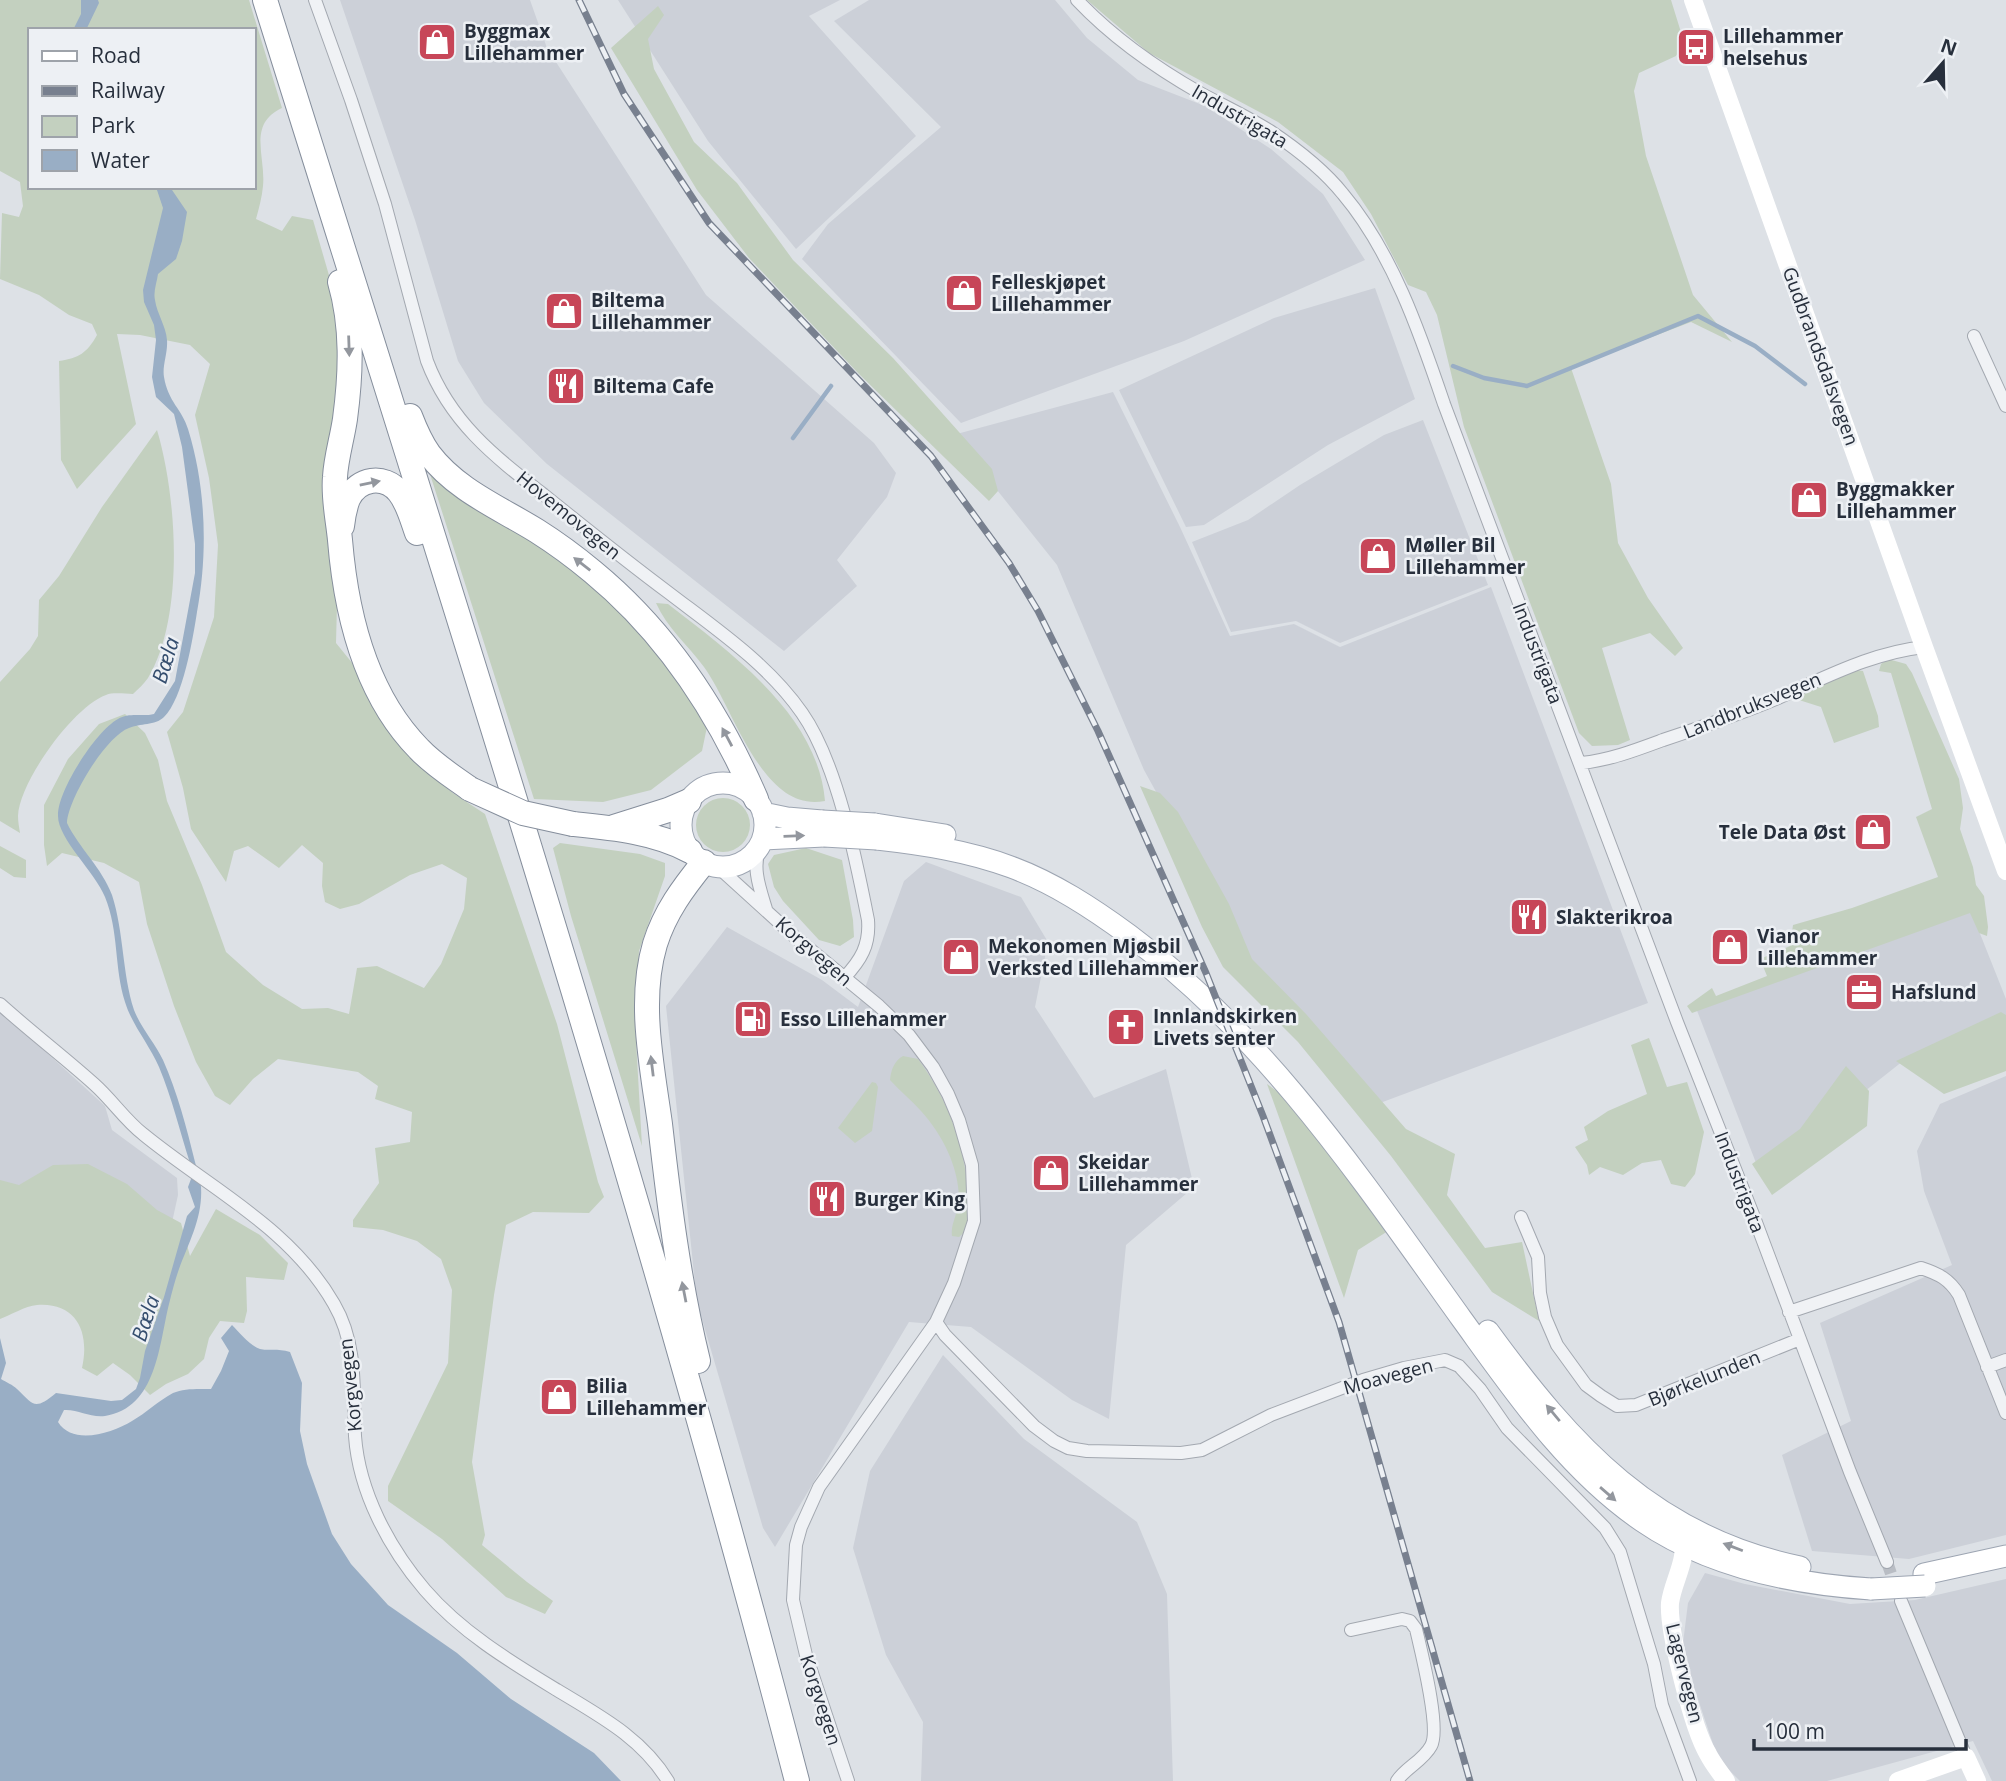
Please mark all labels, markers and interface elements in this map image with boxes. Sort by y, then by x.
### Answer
place label: Byggmax Lillehammer [464,18,585,66]
shop icon: Byggmax Lillehammer [416,21,458,63]
place label: Lillehammer helsehus [1723,23,1844,71]
bus stop icon: Lillehammer helsehus [1675,26,1717,68]
legend [28,28,256,189]
north arrow [1908,28,1978,98]
text: N [1937,32,1961,62]
text: Road [91,41,141,69]
text: Railway [91,76,165,104]
street label: Industrigata [1187,78,1293,154]
text: Park [91,111,135,139]
text: Water [91,146,150,174]
street label: Gudbrandsdalsvegen [1777,263,1865,449]
place label: Felleskjøpet Lillehammer [991,269,1112,317]
shop icon: Felleskjøpet Lillehammer [943,272,985,314]
place label: Biltema Lillehammer [591,287,712,335]
shop icon: Biltema Lillehammer [543,290,585,332]
one-way arrow [344,335,355,357]
restaurant icon: Biltema Cafe [545,365,587,407]
place label: Biltema Cafe [593,373,714,399]
street label: Hovemovegen [511,465,627,565]
place label: Byggmakker Lillehammer [1836,476,1957,524]
one-way arrow [360,478,382,489]
shop icon: Byggmakker Lillehammer [1788,479,1830,521]
place label: Møller Bil Lillehammer [1405,532,1526,580]
shop icon: Møller Bil Lillehammer [1357,535,1399,577]
one-way arrow [574,556,592,571]
street label: Industrigata [1507,598,1569,708]
water label: Bæla [145,633,185,687]
street label: Landbruksvegen [1679,665,1825,745]
one-way arrow [721,727,732,747]
shop icon: Tele Data Øst [1852,811,1894,853]
place label: Tele Data Øst [1719,819,1846,845]
one-way arrow [783,831,805,842]
restaurant icon: Slakterikroa [1508,896,1550,938]
place label: Slakterikroa [1556,904,1673,930]
street label: Korgvegen [770,910,858,992]
place label: Vianor Lillehammer [1757,923,1878,971]
shop icon: Vianor Lillehammer [1709,926,1751,968]
place label: Mekonomen Mjøsbil Verksted Lillehammer [988,933,1199,981]
shop icon: Mekonomen Mjøsbil Verksted Lillehammer [940,936,982,978]
office icon: Hafslund [1843,971,1885,1013]
place label: Hafslund [1891,979,1977,1005]
fuel station icon: Esso Lillehammer [732,998,774,1040]
place label: Innlandskirken Livets senter [1153,1003,1297,1051]
place label: Esso Lillehammer [780,1006,947,1032]
church icon: Innlandskirken Livets senter [1105,1006,1147,1048]
one-way arrow [647,1055,658,1077]
street label: Industrigata [1709,1127,1771,1237]
place label: Skeidar Lillehammer [1078,1149,1199,1197]
shop icon: Skeidar Lillehammer [1030,1152,1072,1194]
restaurant icon: Burger King [806,1178,848,1220]
place label: Burger King [854,1186,965,1212]
one-way arrow [678,1281,689,1303]
water label: Bæla [124,1291,166,1345]
street label: Korgvegen [332,1337,368,1433]
street label: Bjørkelunden [1644,1344,1764,1412]
street label: Moavegen [1340,1352,1436,1400]
place label: Bilia Lillehammer [586,1373,707,1421]
shop icon: Bilia Lillehammer [538,1376,580,1418]
one-way arrow [1546,1404,1561,1422]
one-way arrow [1599,1486,1617,1502]
one-way arrow [1723,1542,1744,1553]
street label: Lagervegen [1660,1620,1710,1726]
street label: Korgvegen [794,1651,848,1749]
scale bar [1754,1708,1966,1752]
text: 100 m [1764,1717,1825,1745]

